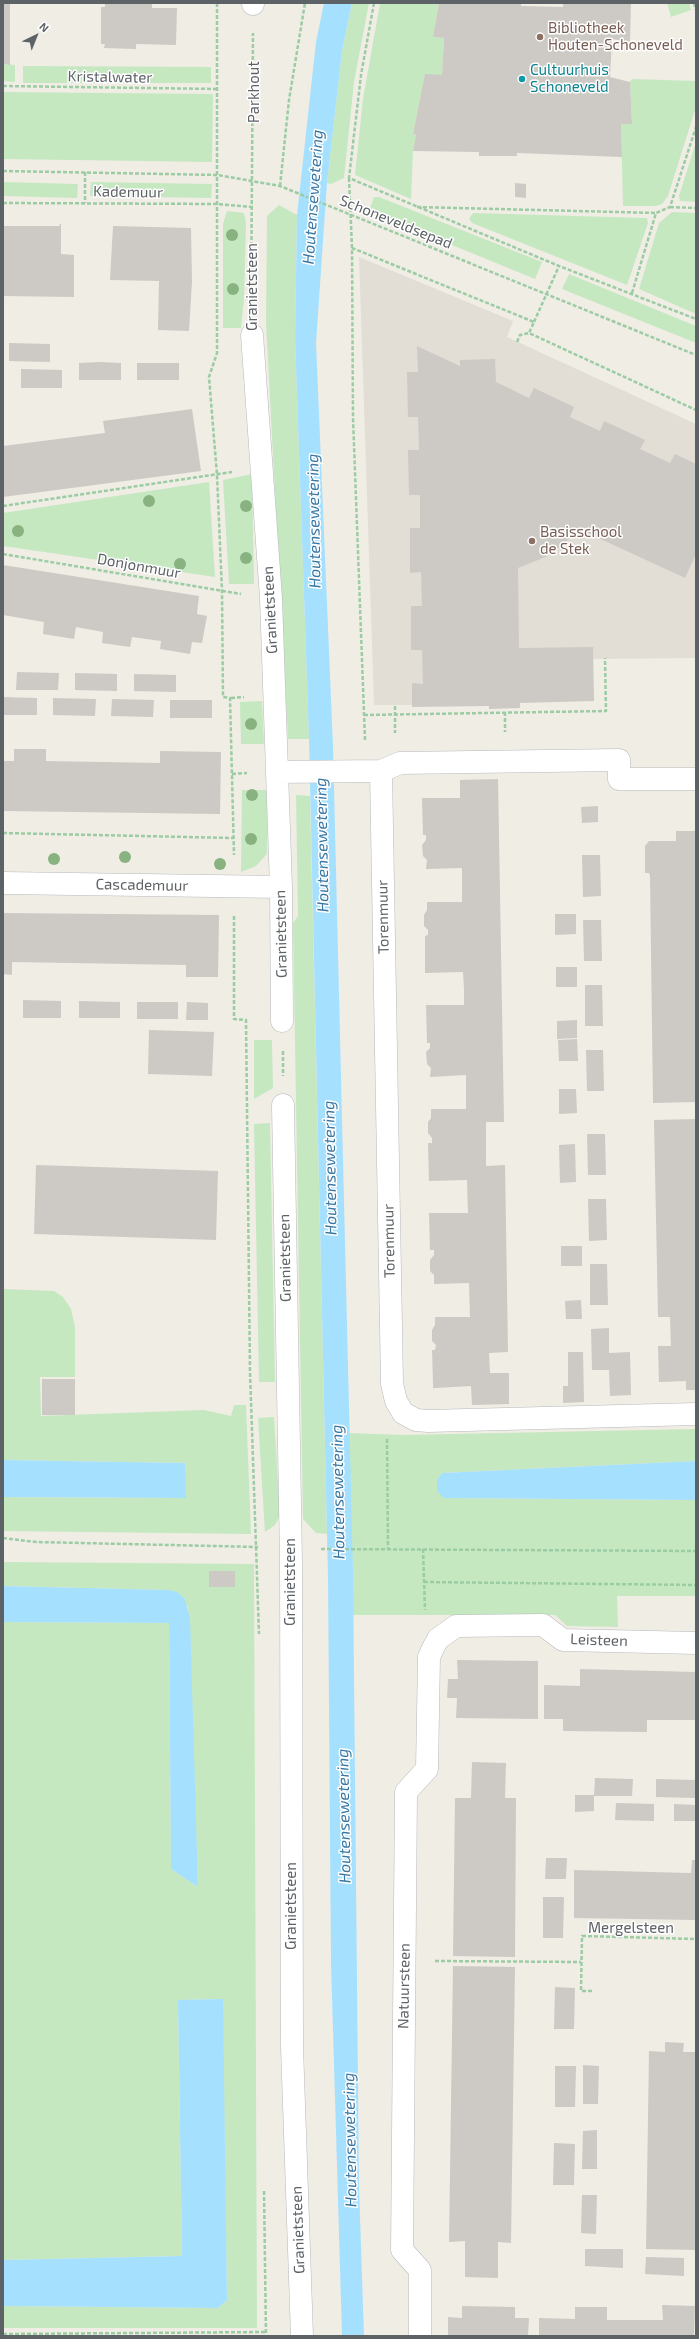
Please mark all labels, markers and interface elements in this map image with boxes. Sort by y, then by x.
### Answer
north arrow [16,16,56,56]
text: N [37,19,52,34]
place label: Bibliotheek Houten-Schoneveld [548,19,683,54]
marker: Bibliotheek Houten-Schoneveld [535,32,545,42]
street label: Parkhout [245,61,263,123]
place label: Cultuurhuis Schoneveld [530,61,609,96]
street label: Kristalwater [67,67,153,87]
marker: Cultuurhuis Schoneveld [517,74,527,84]
water label: Houtensewetering [299,129,327,265]
street label: Kademuur [93,182,163,202]
street label: Schoneveldsepad [337,191,455,253]
street label: Granietsteen [243,243,261,331]
water label: Houtensewetering [303,453,325,589]
place label: Basisschool de Stek [540,523,622,558]
marker: Basisschool de Stek [527,536,537,546]
street label: Donjonmuur [96,550,182,582]
street label: Granietsteen [259,566,281,654]
water label: Houtensewetering [311,777,333,913]
street label: Cascademuur [95,875,189,895]
street label: Torenmuur [373,880,393,954]
street label: Granietsteen [271,890,291,978]
water label: Houtensewetering [319,1100,341,1236]
street label: Torenmuur [379,1204,399,1278]
street label: Granietsteen [275,1214,295,1302]
water label: Houtensewetering [327,1424,349,1560]
street label: Granietsteen [281,1538,299,1626]
street label: Leisteen [570,1630,628,1650]
water label: Houtensewetering [333,1748,355,1884]
street label: Granietsteen [282,1862,300,1950]
street label: Mergelsteen [588,1919,674,1937]
street label: Natuursteen [394,1943,414,2029]
water label: Houtensewetering [339,2072,361,2208]
street label: Granietsteen [287,2186,309,2274]

